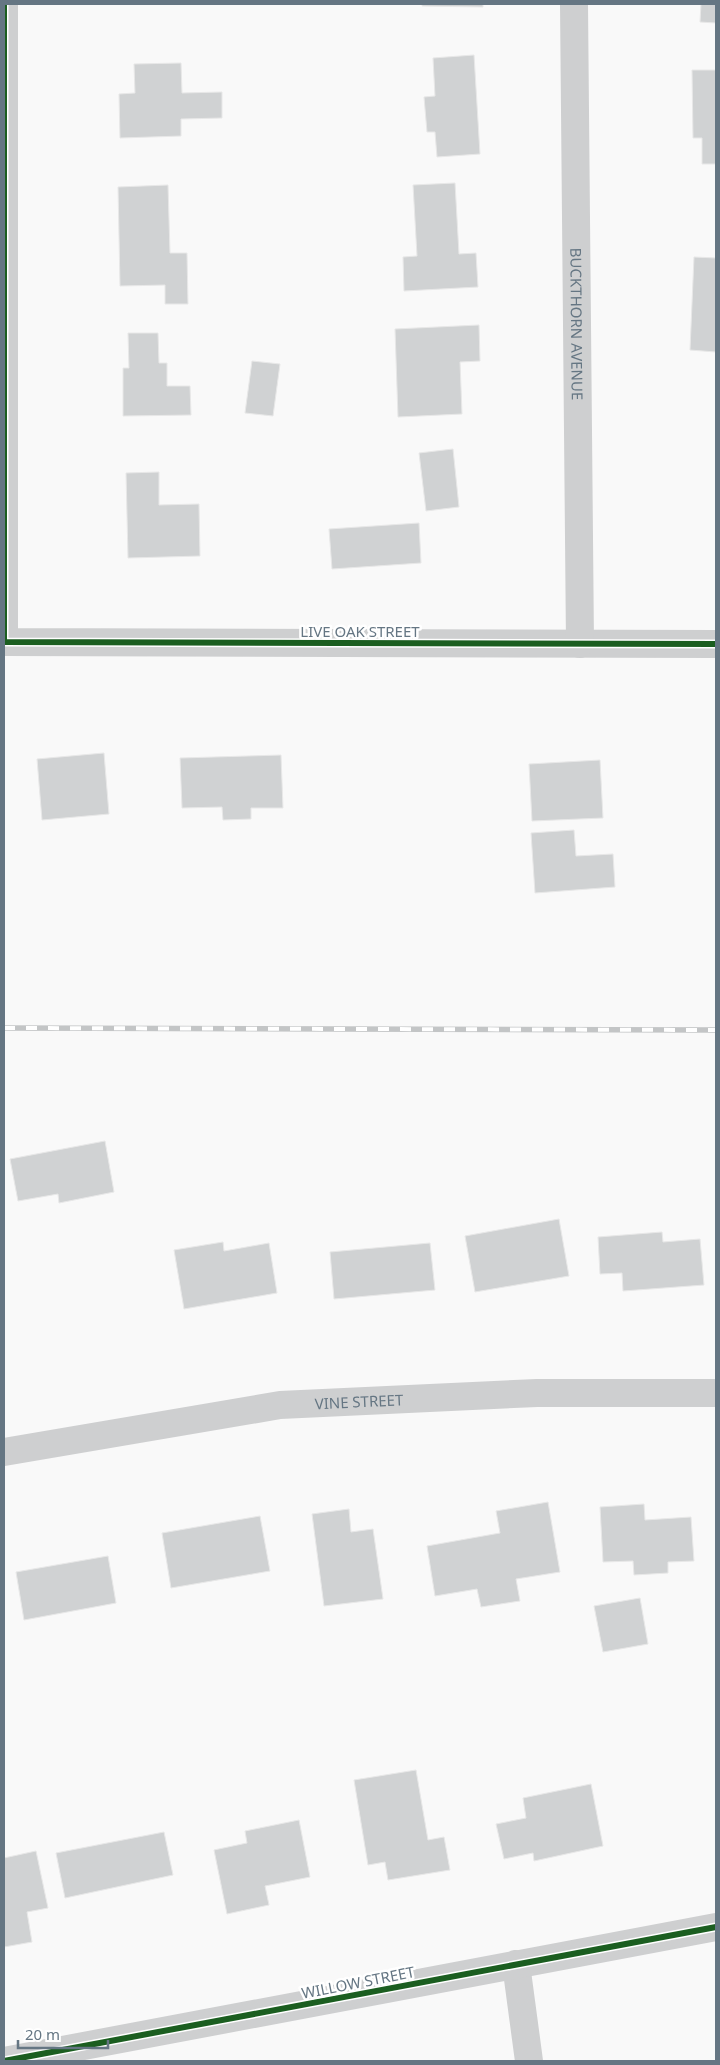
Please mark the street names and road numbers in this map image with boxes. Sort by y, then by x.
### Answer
street label: BUCKTHORN AVENUE [566,248,588,400]
street label: LIVE OAK STREET [300,621,420,641]
street label: VINE STREET [314,1389,404,1413]
street label: WILLOW STREET [300,1961,417,2003]

